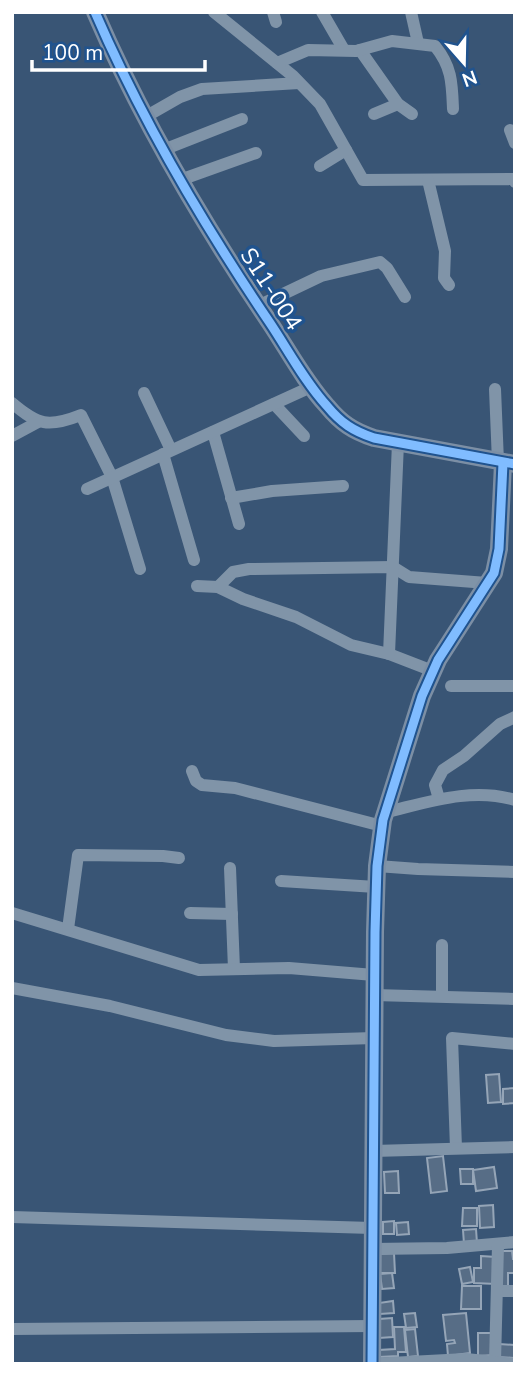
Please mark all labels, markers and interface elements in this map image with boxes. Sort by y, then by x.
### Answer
scale bar [32,28,205,72]
north arrow [429,28,499,98]
text: 100 m [42,39,103,67]
text: N [458,63,481,93]
street label: S11-004 [233,242,309,336]

